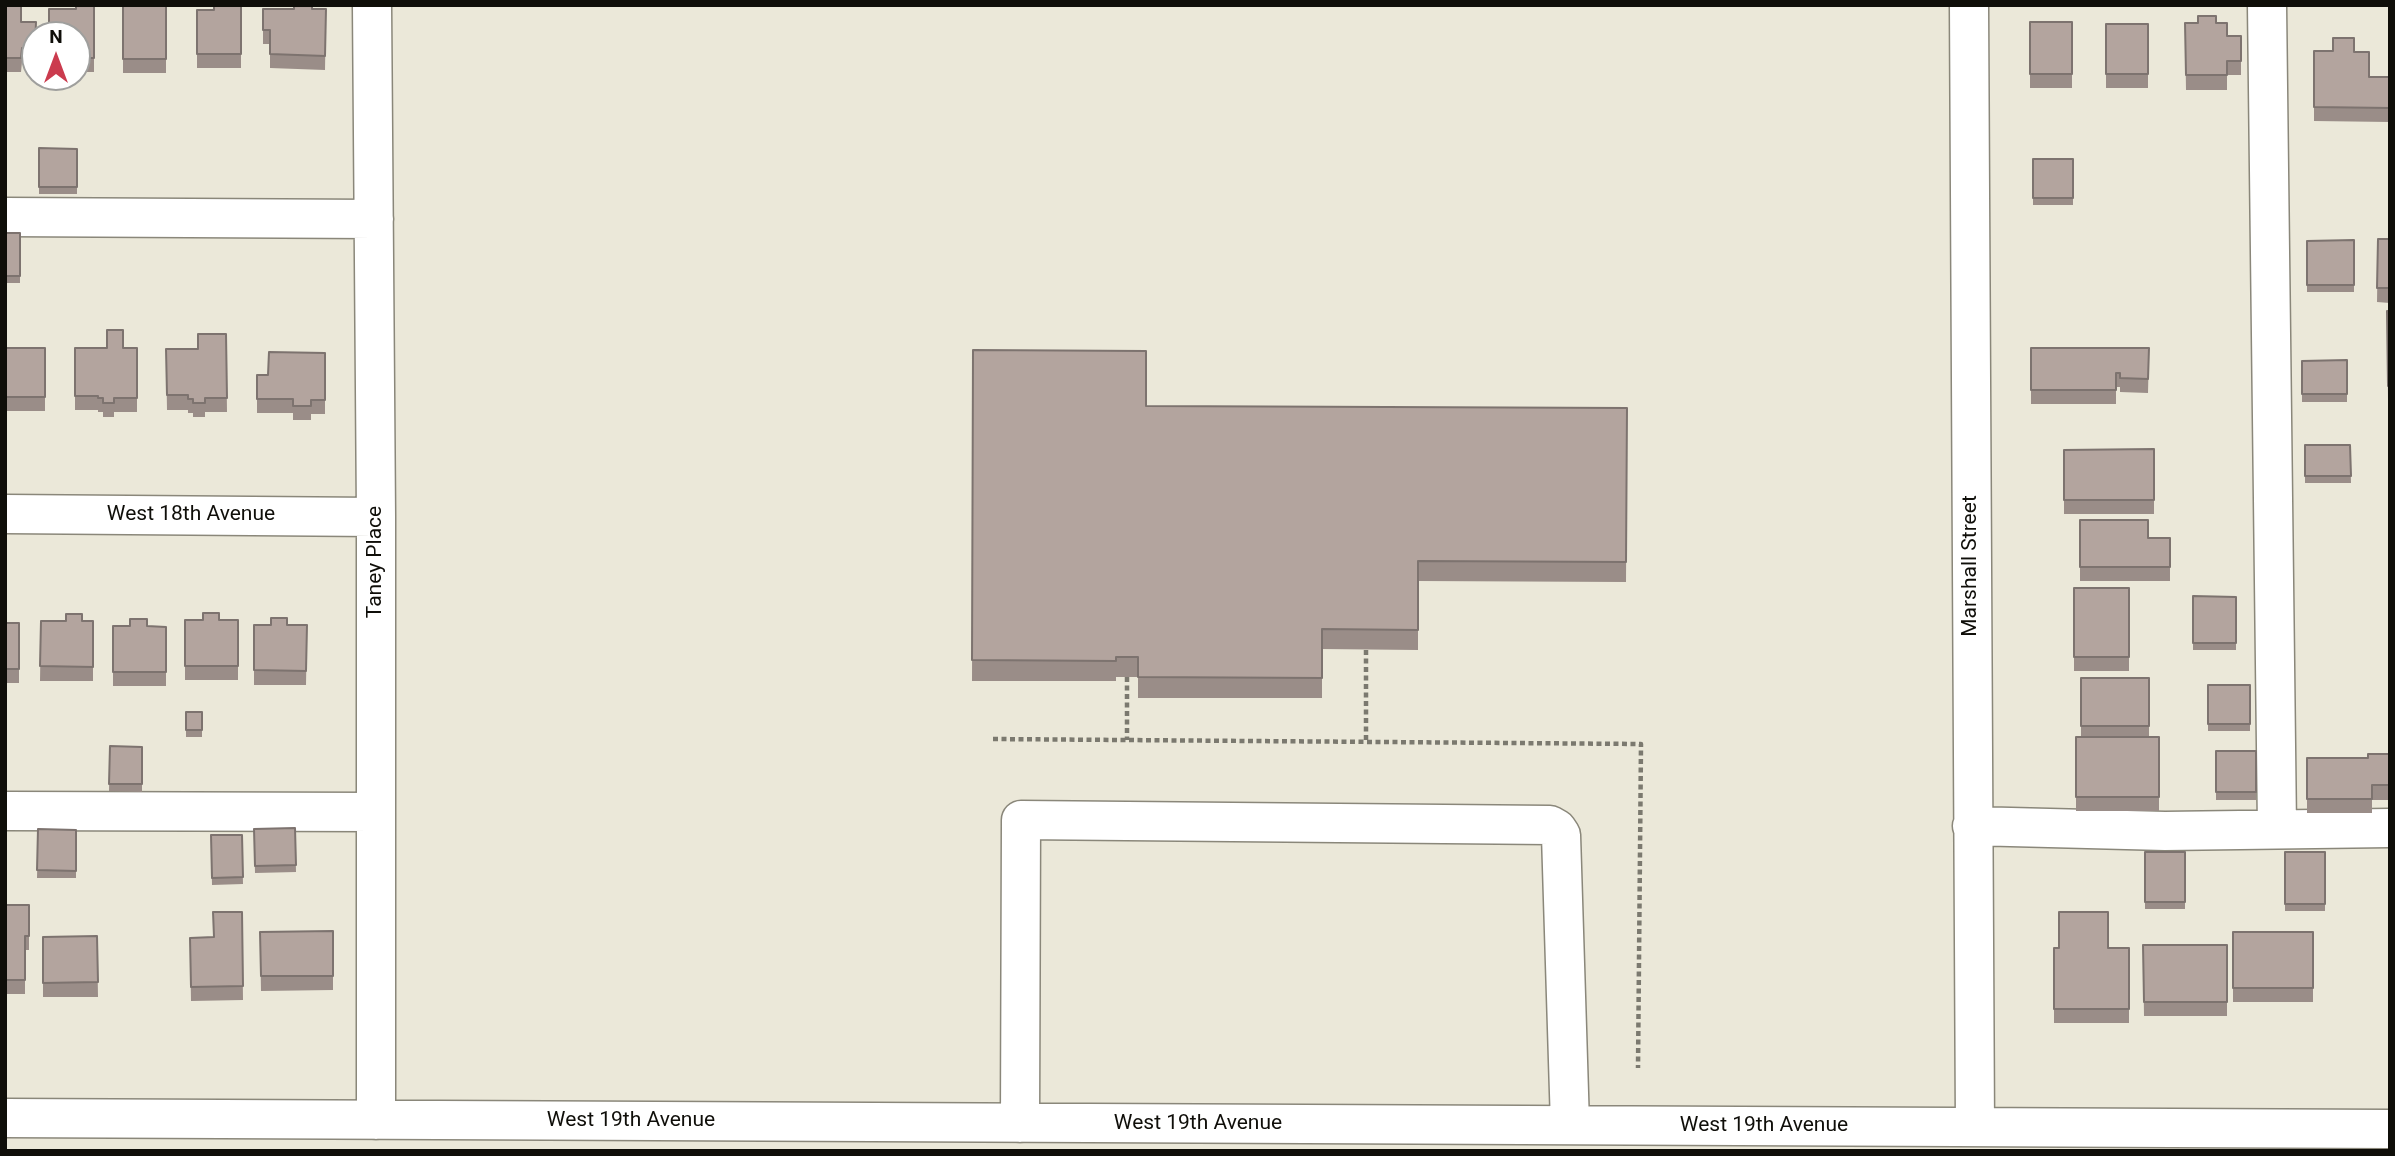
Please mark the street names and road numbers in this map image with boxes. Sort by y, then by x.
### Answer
street label: Marshall Street [1958,495,1984,637]
street label: West 18th Avenue [107,502,275,528]
street label: Taney Place [363,506,389,618]
street label: West 19th Avenue [547,1108,715,1134]
street label: West 19th Avenue [1114,1111,1282,1137]
street label: West 19th Avenue [1680,1113,1848,1139]

